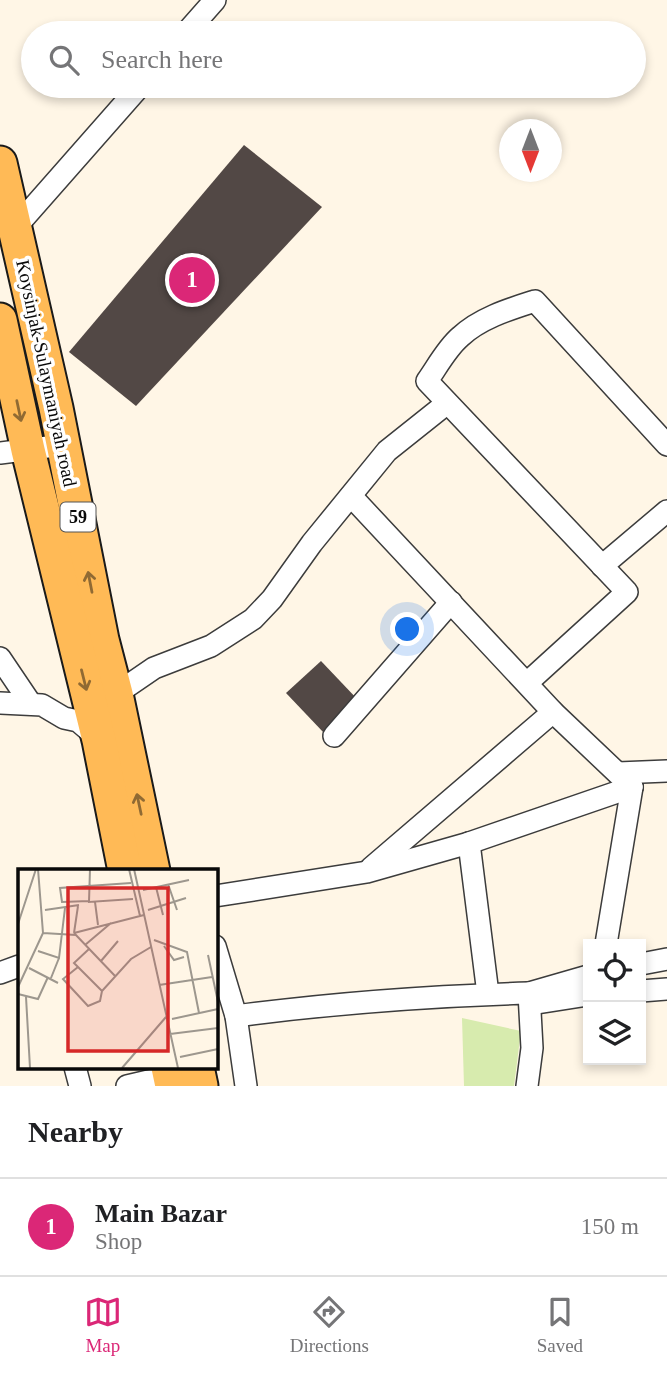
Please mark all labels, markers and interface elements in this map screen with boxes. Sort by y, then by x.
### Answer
search box [21,21,646,98]
icon: search [45,41,83,79]
text: Search here [101,45,223,74]
north arrow [499,119,562,182]
pin: 1 [169,254,215,306]
street label: Koysinjak-Sulaymaniyah road [12,258,81,489]
one-way arrow [13,399,27,422]
road number: 59 [60,503,96,532]
one-way arrow [83,571,97,594]
your location [390,612,424,646]
one-way arrow [78,668,91,691]
one-way arrow [131,793,145,816]
inset map [18,869,217,1068]
map controls [583,939,646,1065]
button: locate [583,939,646,1002]
button: layers [583,1002,646,1065]
text: Nearby [28,1115,123,1148]
text: Main Bazar [95,1199,227,1228]
text: 1 [45,1214,57,1239]
text: 150 m [581,1214,639,1239]
text: Shop [95,1229,142,1254]
tab: Map [84,1293,122,1357]
tab: Directions [290,1293,369,1357]
tab: Saved [537,1293,583,1357]

